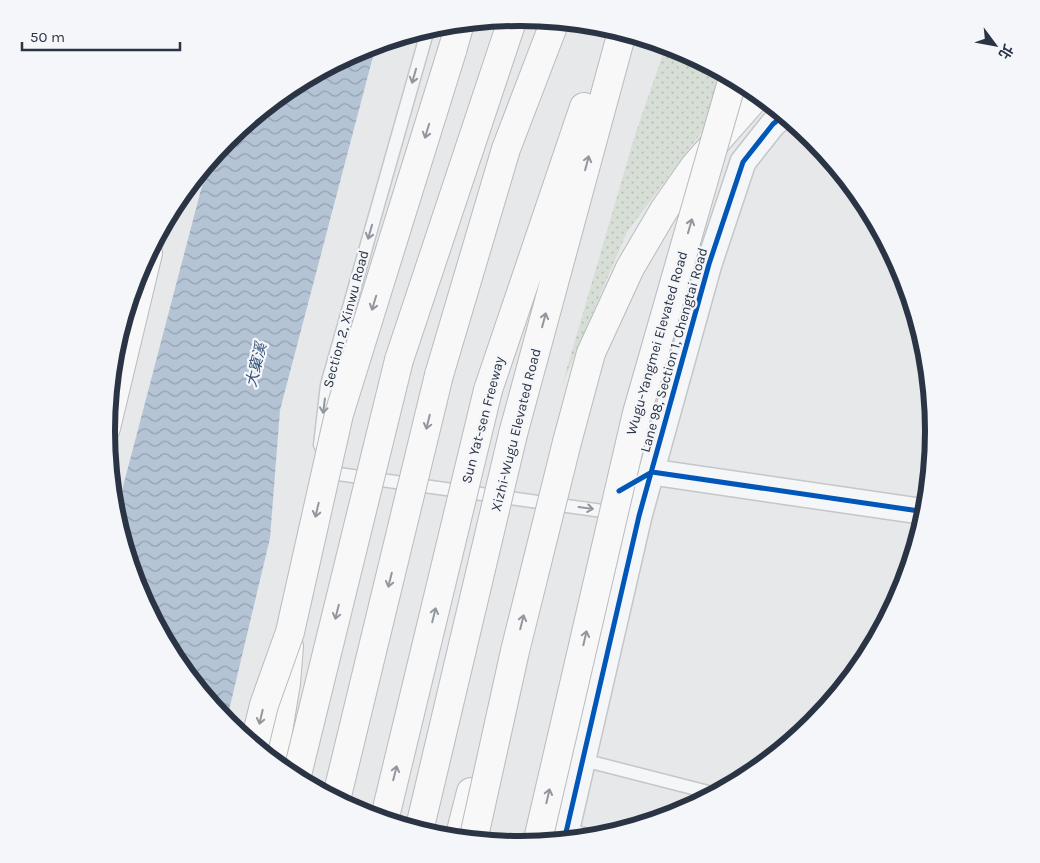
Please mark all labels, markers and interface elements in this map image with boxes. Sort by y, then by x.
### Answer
scale bar [22,20,180,52]
north arrow [970,20,1020,70]
text: 50 m [30,28,65,46]
text: 北 [995,41,1017,62]
one-way arrow [409,67,419,83]
one-way arrow [421,123,431,139]
one-way arrow [583,155,592,171]
one-way arrow [686,219,695,235]
one-way arrow [365,224,375,240]
street label: Lane 98, Section 1, Chengtai Road [637,246,711,454]
street label: Section 2, Xinwu Road [319,248,373,390]
street label: Wugu-Yangmei Elevated Road [623,249,691,437]
one-way arrow [368,294,378,310]
one-way arrow [540,312,550,328]
water label: 大窠溪 [242,339,271,389]
street label: Xizhi-Wugu Elevated Road [487,347,545,513]
street label: Sun Yat-sen Freeway [458,354,508,485]
one-way arrow [319,398,329,414]
one-way arrow [423,414,432,430]
one-way arrow [312,502,321,518]
one-way arrow [577,504,593,514]
one-way arrow [384,571,394,587]
one-way arrow [332,603,341,619]
one-way arrow [430,608,439,624]
one-way arrow [518,615,527,631]
one-way arrow [581,630,590,646]
one-way arrow [256,709,265,725]
one-way arrow [391,766,400,782]
one-way arrow [544,789,553,805]

